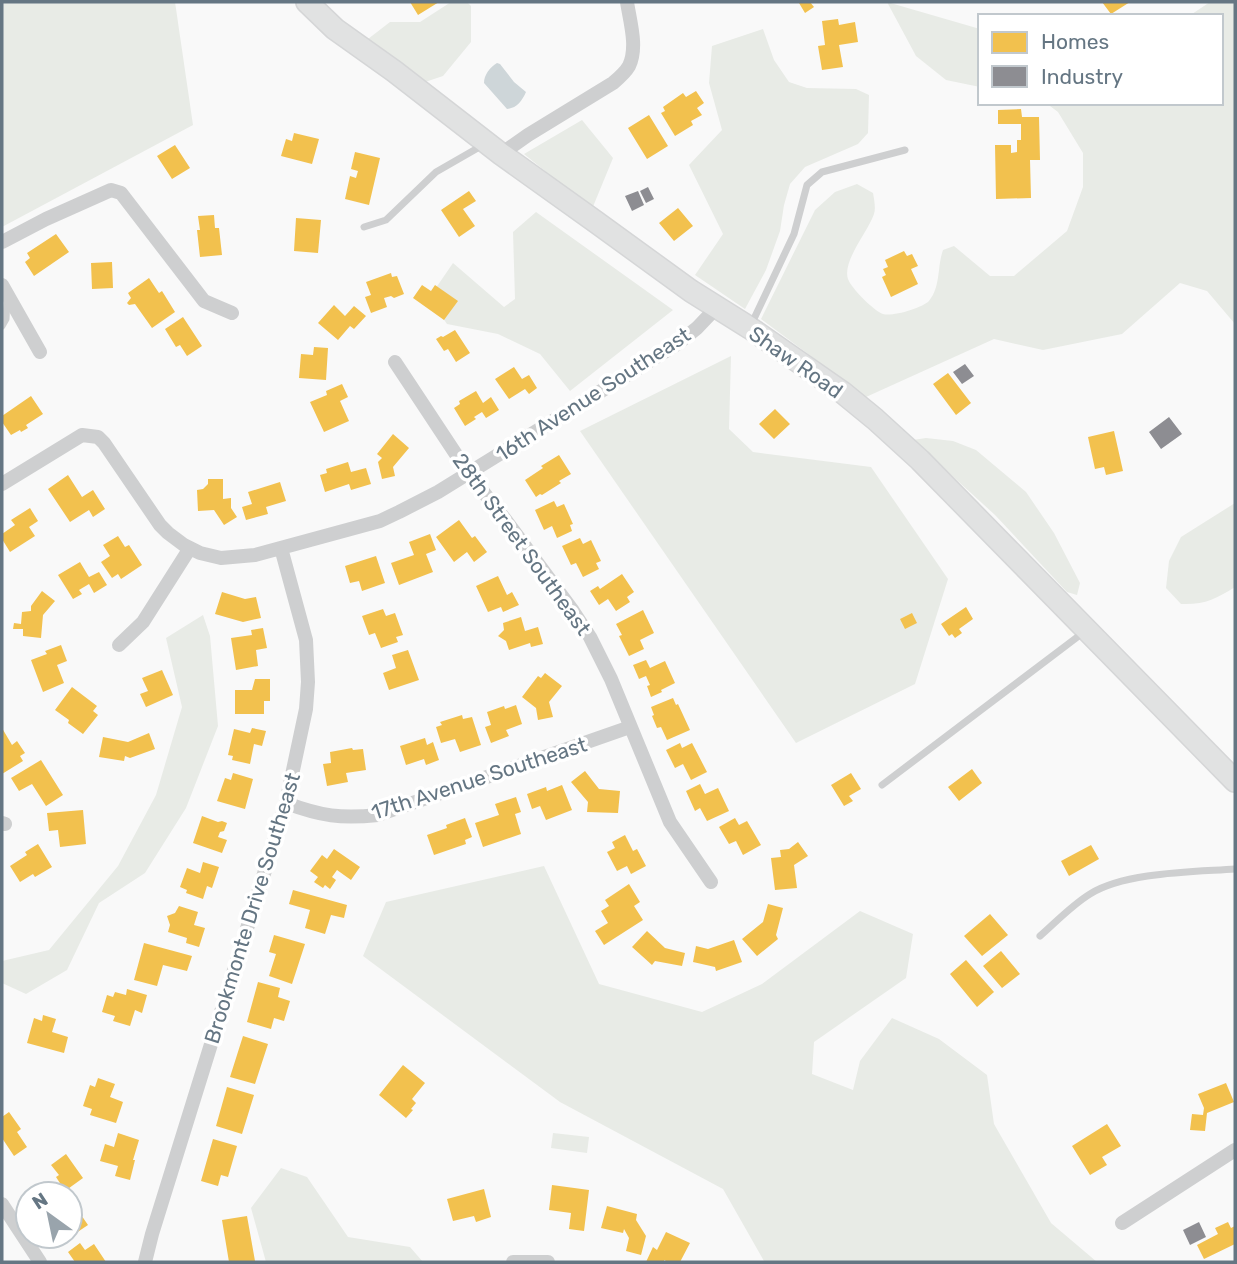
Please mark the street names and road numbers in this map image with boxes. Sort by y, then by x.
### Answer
street label: Shaw Road [744,321,848,403]
street label: 16th Avenue Southeast [491,322,695,466]
street label: 28th Street Southeast [448,448,596,640]
street label: 17th Avenue Southeast [368,731,590,825]
street label: Brookmonte Drive Southeast [199,770,305,1046]

